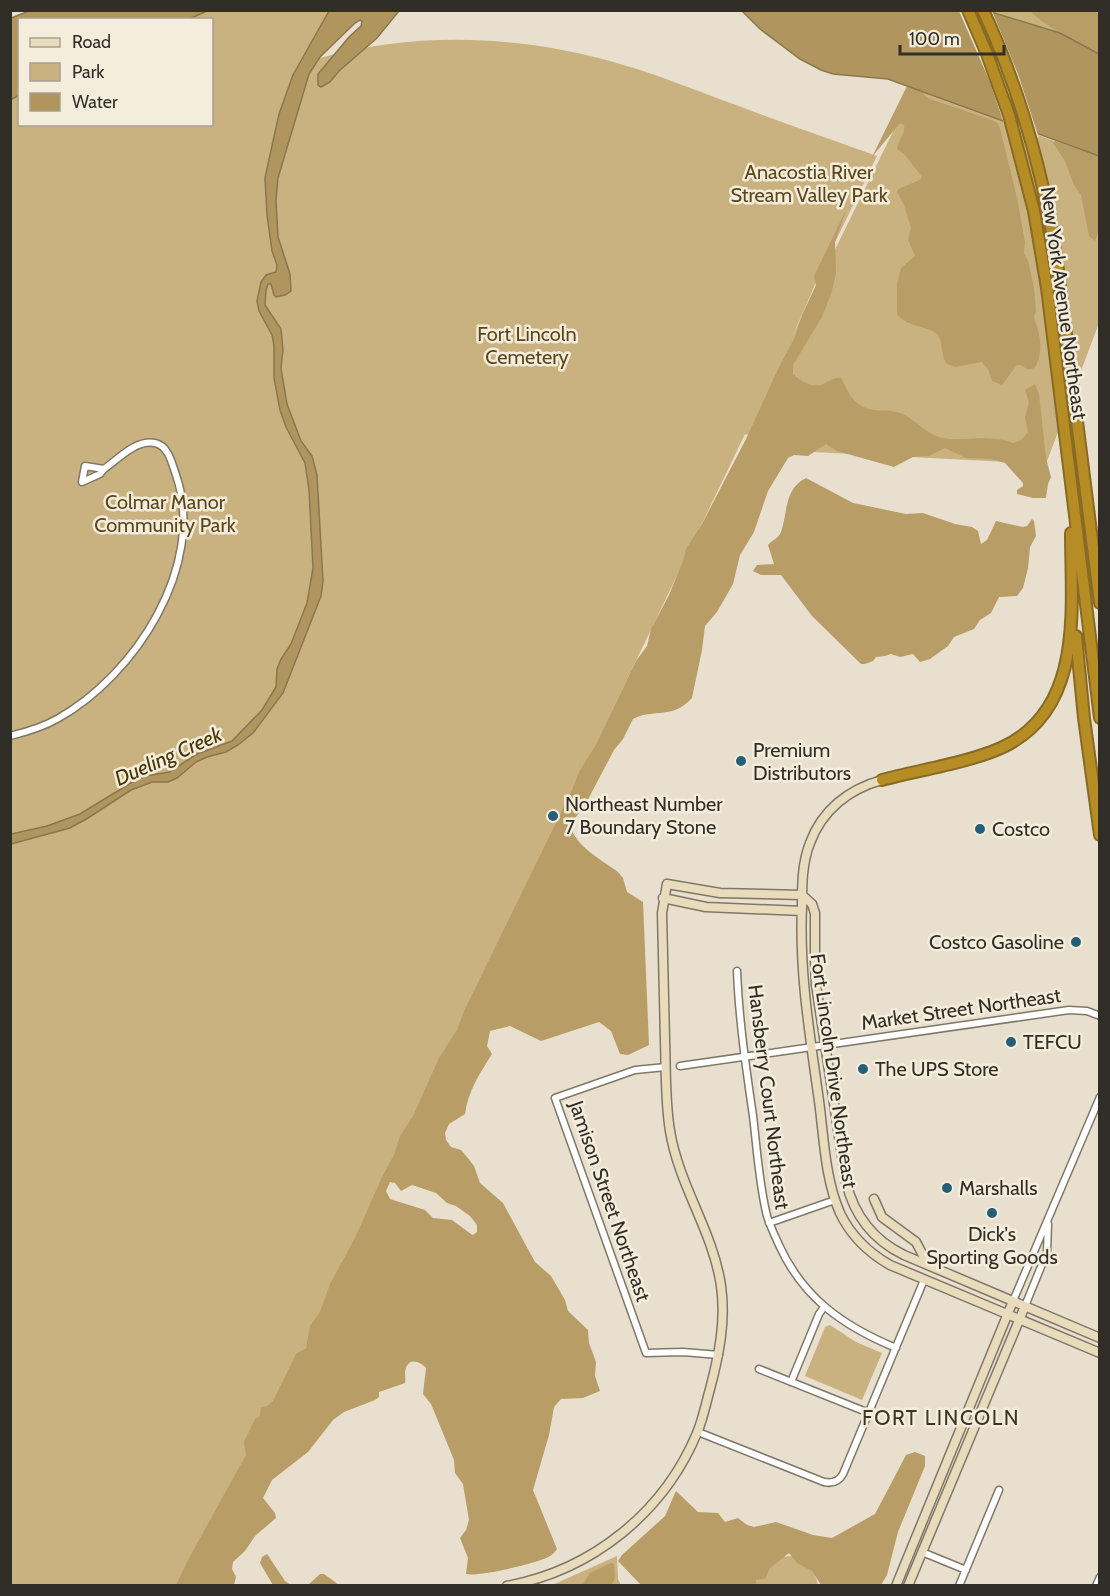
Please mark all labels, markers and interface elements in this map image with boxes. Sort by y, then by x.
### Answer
legend [18,18,213,126]
scale bar [900,18,1004,56]
text: 100 m [909,28,960,50]
text: Road [72,31,111,53]
text: Park [72,61,105,83]
text: Water [72,91,118,113]
park label: Anacostia River Stream Valley Park [730,160,888,207]
street label: New York Avenue Northeast [1036,185,1092,421]
park label: Fort Lincoln Cemetery [477,322,577,369]
park label: Colmar Manor Community Park [94,490,236,537]
water label: Dueling Creek [111,721,226,791]
place label: Premium Distributors [753,738,851,785]
marker: Premium Distributors [734,754,748,768]
place label: Northeast Number 7 Boundary Stone [565,792,723,839]
marker: Northeast Number 7 Boundary Stone [546,809,560,823]
place label: Costco [992,817,1050,841]
marker: Costco [973,822,987,836]
place label: Costco Gasoline [929,930,1064,954]
marker: Costco Gasoline [1069,935,1083,949]
street label: Fort Lincoln Drive Northeast [806,952,862,1190]
street label: Hansberry Court Northeast [743,983,795,1211]
street label: Market Street Northeast [860,983,1063,1035]
place label: TEFCU [1023,1030,1082,1054]
marker: TEFCU [1004,1035,1018,1049]
place label: The UPS Store [875,1057,999,1081]
marker: The UPS Store [856,1062,870,1076]
street label: Jamison Street Northeast [564,1097,656,1305]
place label: Marshalls [959,1176,1037,1200]
marker: Marshalls [940,1181,954,1195]
marker: Dick's Sporting Goods [985,1206,999,1220]
place label: Dick's Sporting Goods [926,1222,1058,1269]
district label: FORT LINCOLN [862,1405,1020,1430]

